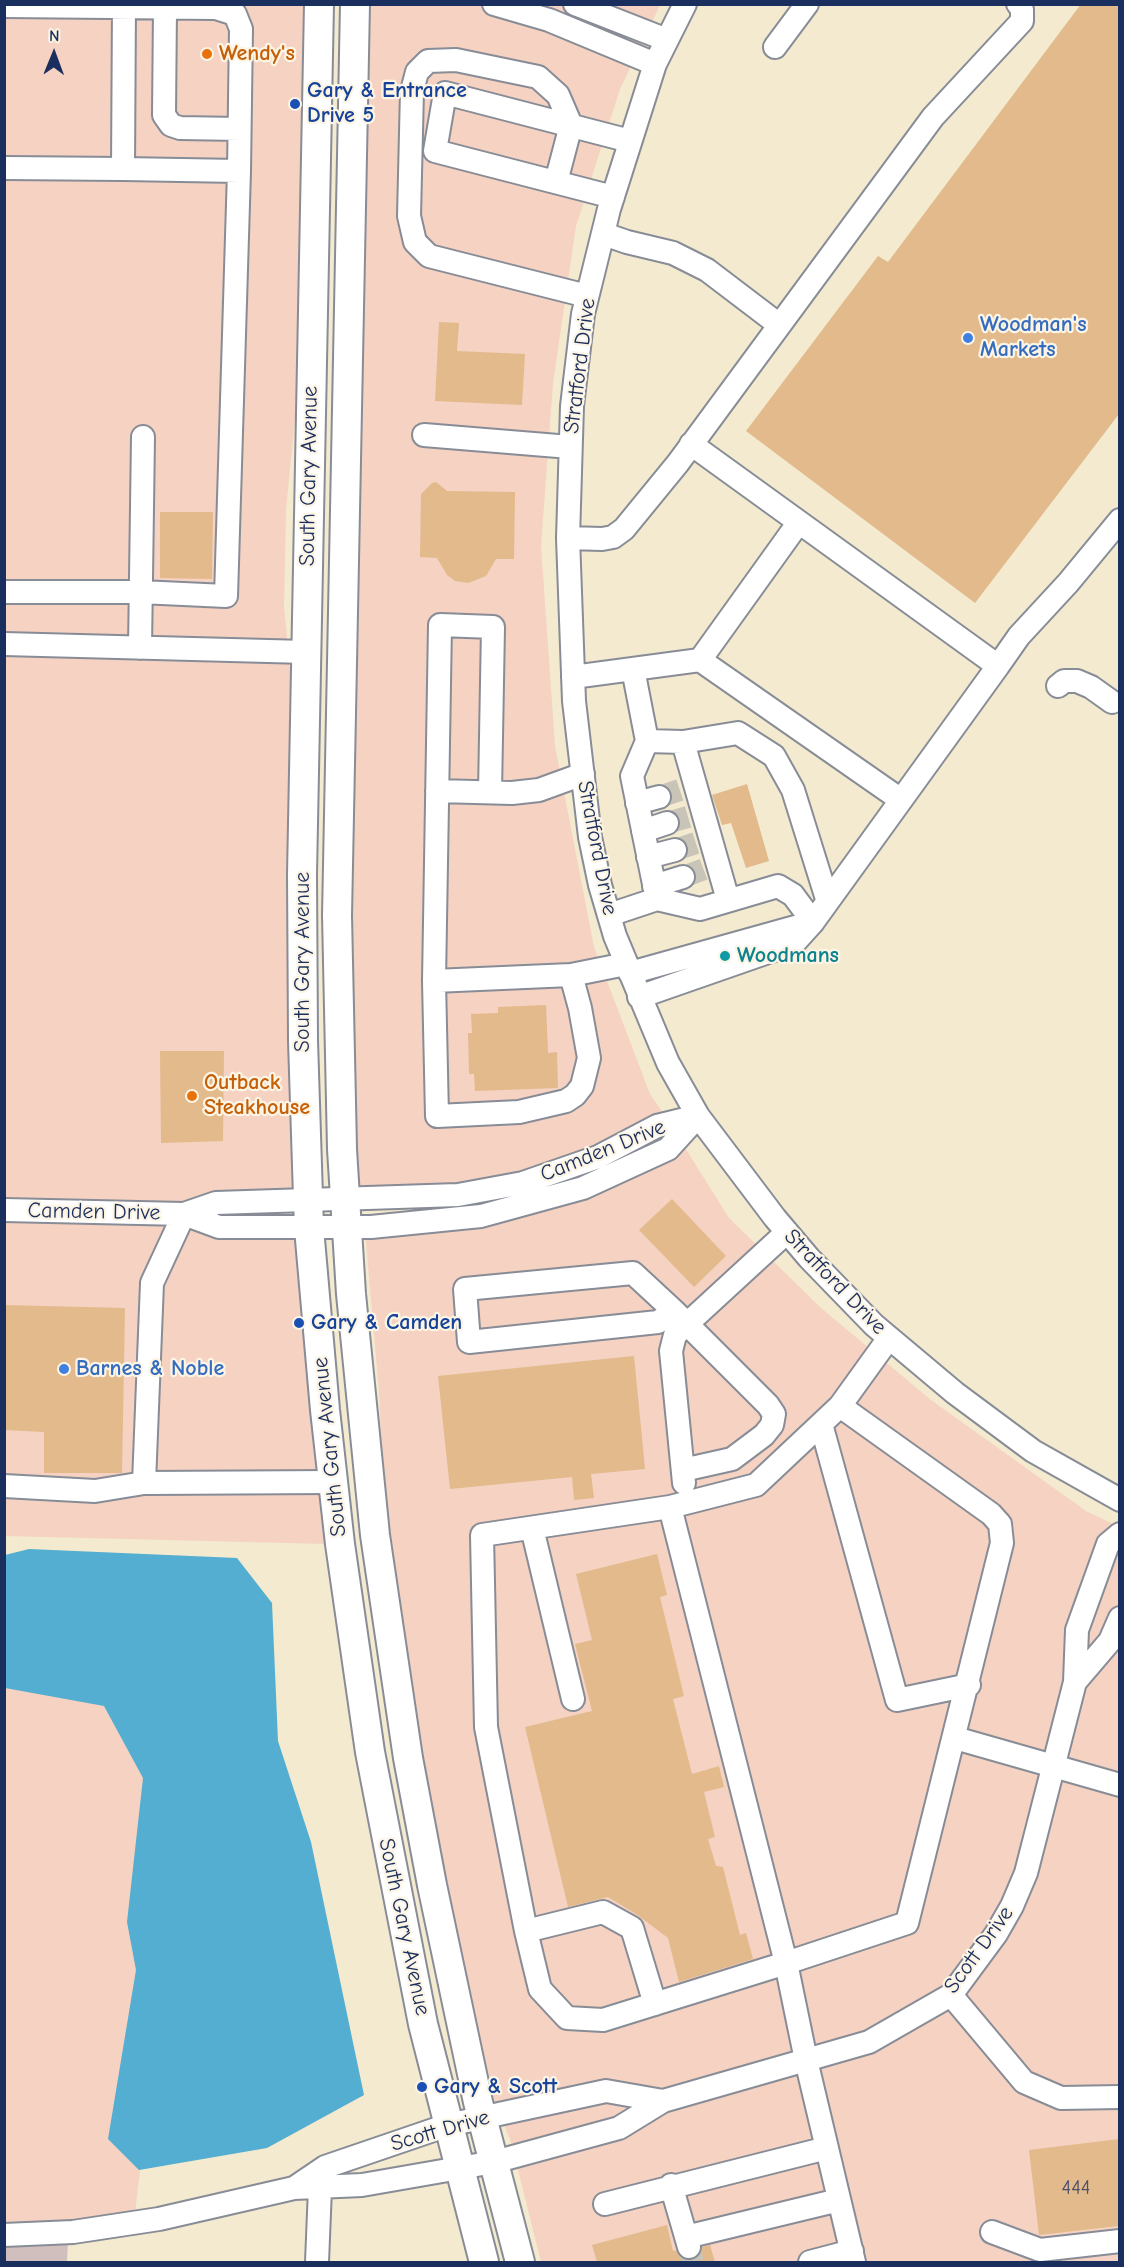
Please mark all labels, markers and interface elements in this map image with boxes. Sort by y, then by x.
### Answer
north arrow [24,24,84,84]
text: N [49,27,60,45]
place label: Wendy's [219,41,295,67]
marker: Wendy's [200,47,214,61]
place label: Gary & Entrance Drive 5 [307,78,467,130]
marker: Gary & Entrance Drive 5 [288,97,302,111]
street label: Stratford Drive [559,297,601,435]
place label: Woodman's Markets [980,312,1087,364]
marker: Woodman's Markets [961,331,975,345]
street label: South Gary Avenue [294,386,324,566]
street label: Stratford Drive [571,779,623,917]
street label: South Gary Avenue [290,872,316,1052]
place label: Woodmans [737,943,839,969]
marker: Woodmans [718,949,732,963]
place label: Outback Steakhouse [204,1070,310,1122]
marker: Outback Steakhouse [185,1089,199,1103]
street label: Camden Drive [537,1114,669,1188]
street label: Camden Drive [27,1198,161,1226]
street label: Stratford Drive [778,1224,892,1340]
place label: Gary & Camden [311,1310,462,1336]
marker: Gary & Camden [292,1316,306,1330]
place label: Barnes & Noble [76,1356,224,1382]
street label: South Gary Avenue [307,1356,353,1538]
marker: Barnes & Noble [57,1362,71,1376]
street label: South Gary Avenue [372,1836,436,2018]
street label: Scott Drive [939,1901,1019,1999]
place label: Gary & Scott [434,2074,557,2100]
marker: Gary & Scott [415,2080,429,2094]
street label: Scott Drive [388,2104,492,2158]
house number: 444 [1061,2176,1091,2200]

